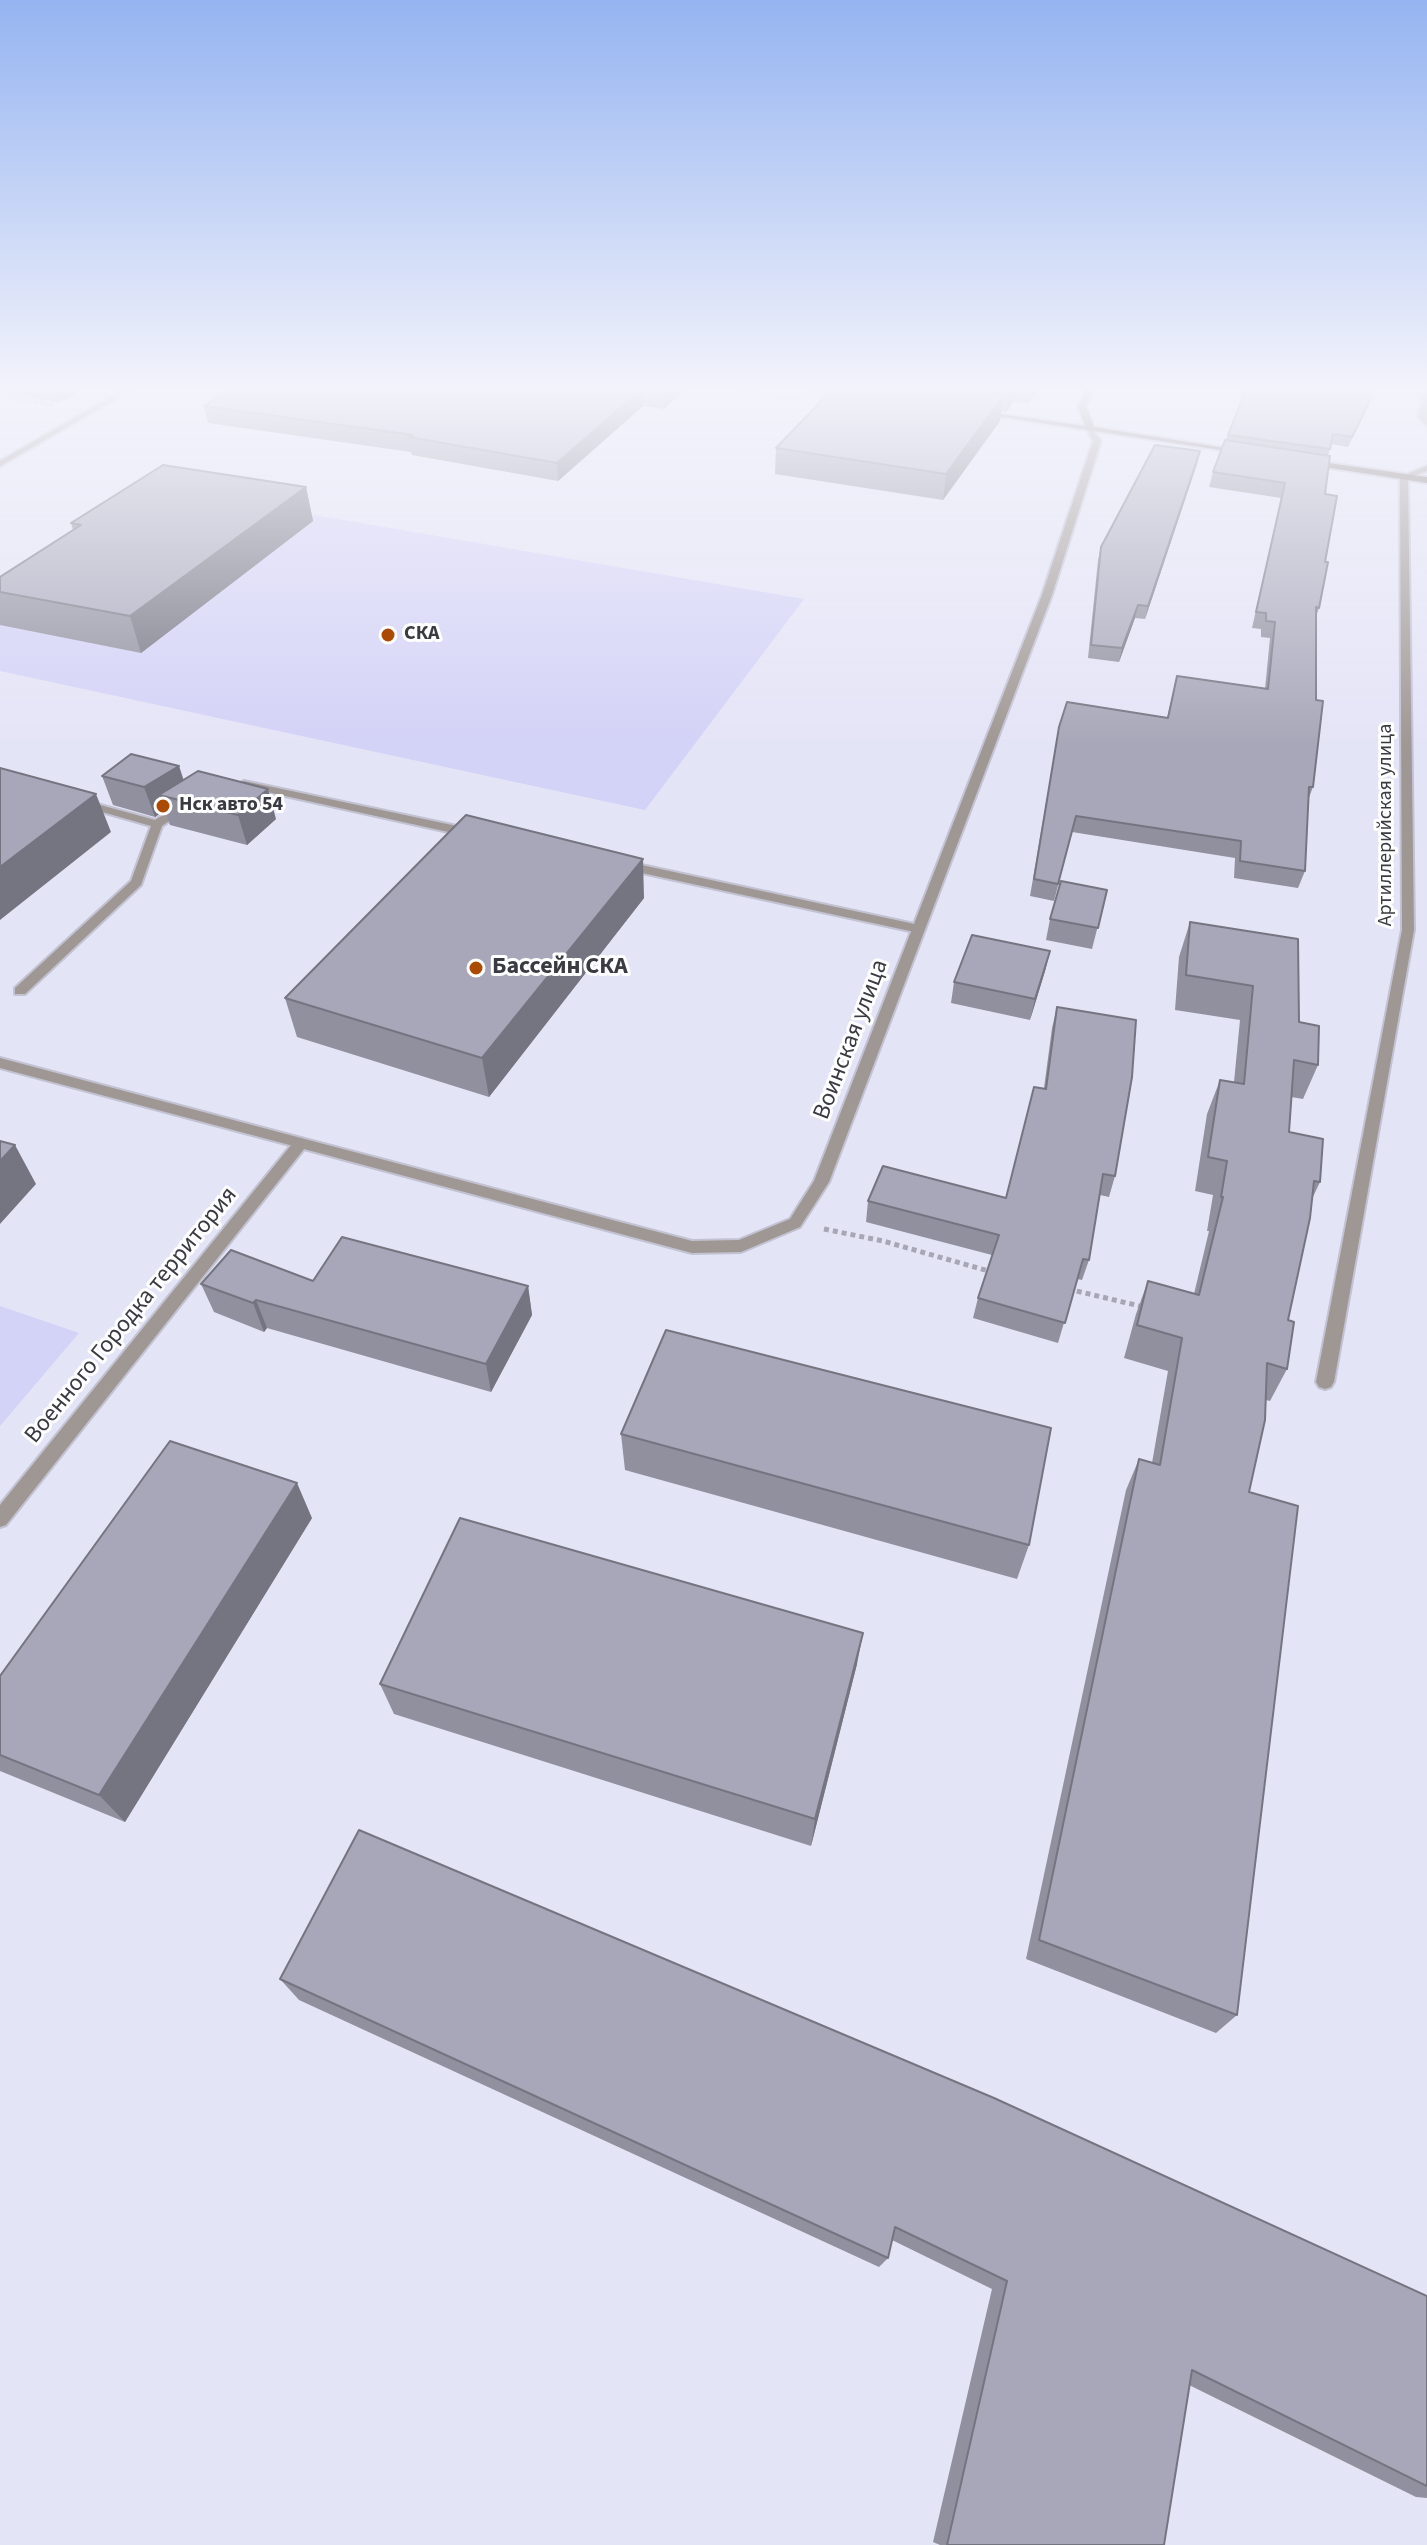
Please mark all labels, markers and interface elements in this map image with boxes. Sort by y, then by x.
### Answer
place label: СКА [404,623,439,647]
marker: СКА [379,626,397,644]
street label: Артиллерийская улица [1375,724,1399,926]
place label: Нск авто 54 [179,794,283,818]
marker: Нск авто 54 [154,797,172,815]
place label: Бассейн СКА [492,954,628,982]
street label: Воинская улица [808,956,896,1124]
marker: Бассейн СКА [467,959,485,977]
street label: Военного Городка территория [20,1182,244,1450]

